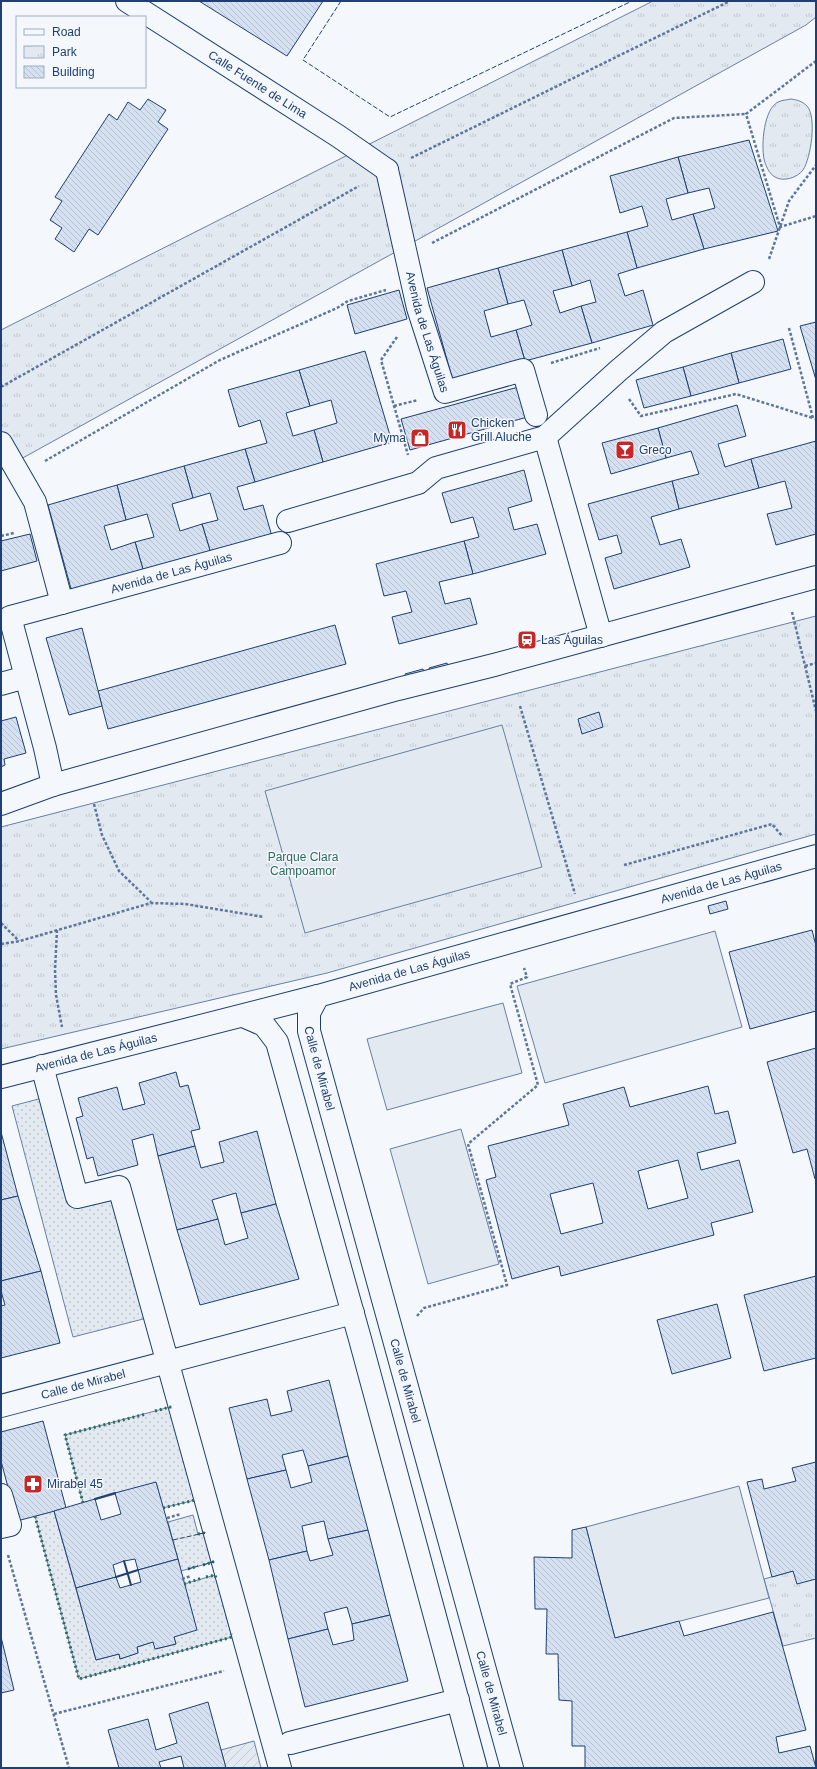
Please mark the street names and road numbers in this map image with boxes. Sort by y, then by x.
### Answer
street label: Calle Fuente de Lima [206,48,310,121]
street label: Avenida de Las Águilas [403,270,452,394]
street label: Avenida de Las Águilas [109,550,234,596]
street label: Avenida de Las Águilas [659,859,783,906]
street label: Avenida de Las Águilas [347,947,472,994]
street label: Calle de Mirabel [302,1026,338,1112]
street label: Avenida de Las Águilas [33,1030,158,1075]
street label: Calle de Mirabel [387,1337,424,1424]
street label: Calle de Mirabel [39,1366,127,1402]
street label: Calle de Mirabel [473,1649,510,1737]

